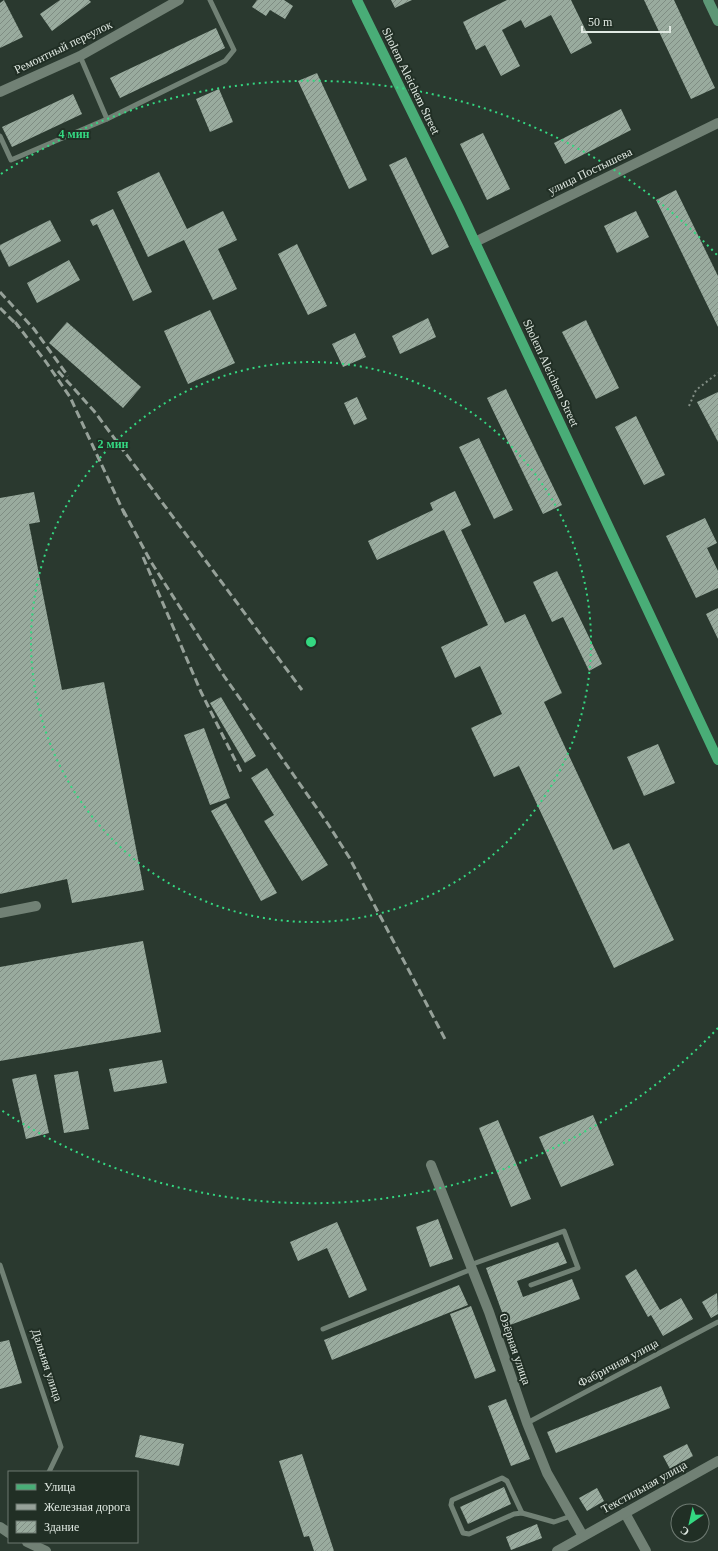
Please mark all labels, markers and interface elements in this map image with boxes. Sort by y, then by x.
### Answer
scale bar [582,8,670,34]
text: 50 m [588,15,613,29]
street label: Ремонтный переулок [12,17,114,77]
street label: Sholem Aleichem Street [379,26,443,137]
text: 4 мин [58,127,90,141]
street label: улица Постышева [546,144,635,197]
street label: Sholem Aleichem Street [520,317,582,429]
text: 2 мин [97,437,129,451]
centre of rings [304,635,318,649]
street label: Озёрная улица [496,1311,534,1387]
street label: Дальняя улица [29,1327,65,1404]
street label: Фабричная улица [575,1336,661,1390]
street label: Текстильная улица [599,1457,690,1516]
legend [8,1471,138,1543]
text: Улица [44,1480,76,1494]
text: Железная дорога [44,1500,131,1514]
north arrow [670,1503,710,1543]
text: Здание [44,1520,79,1534]
text: С [678,1524,691,1538]

